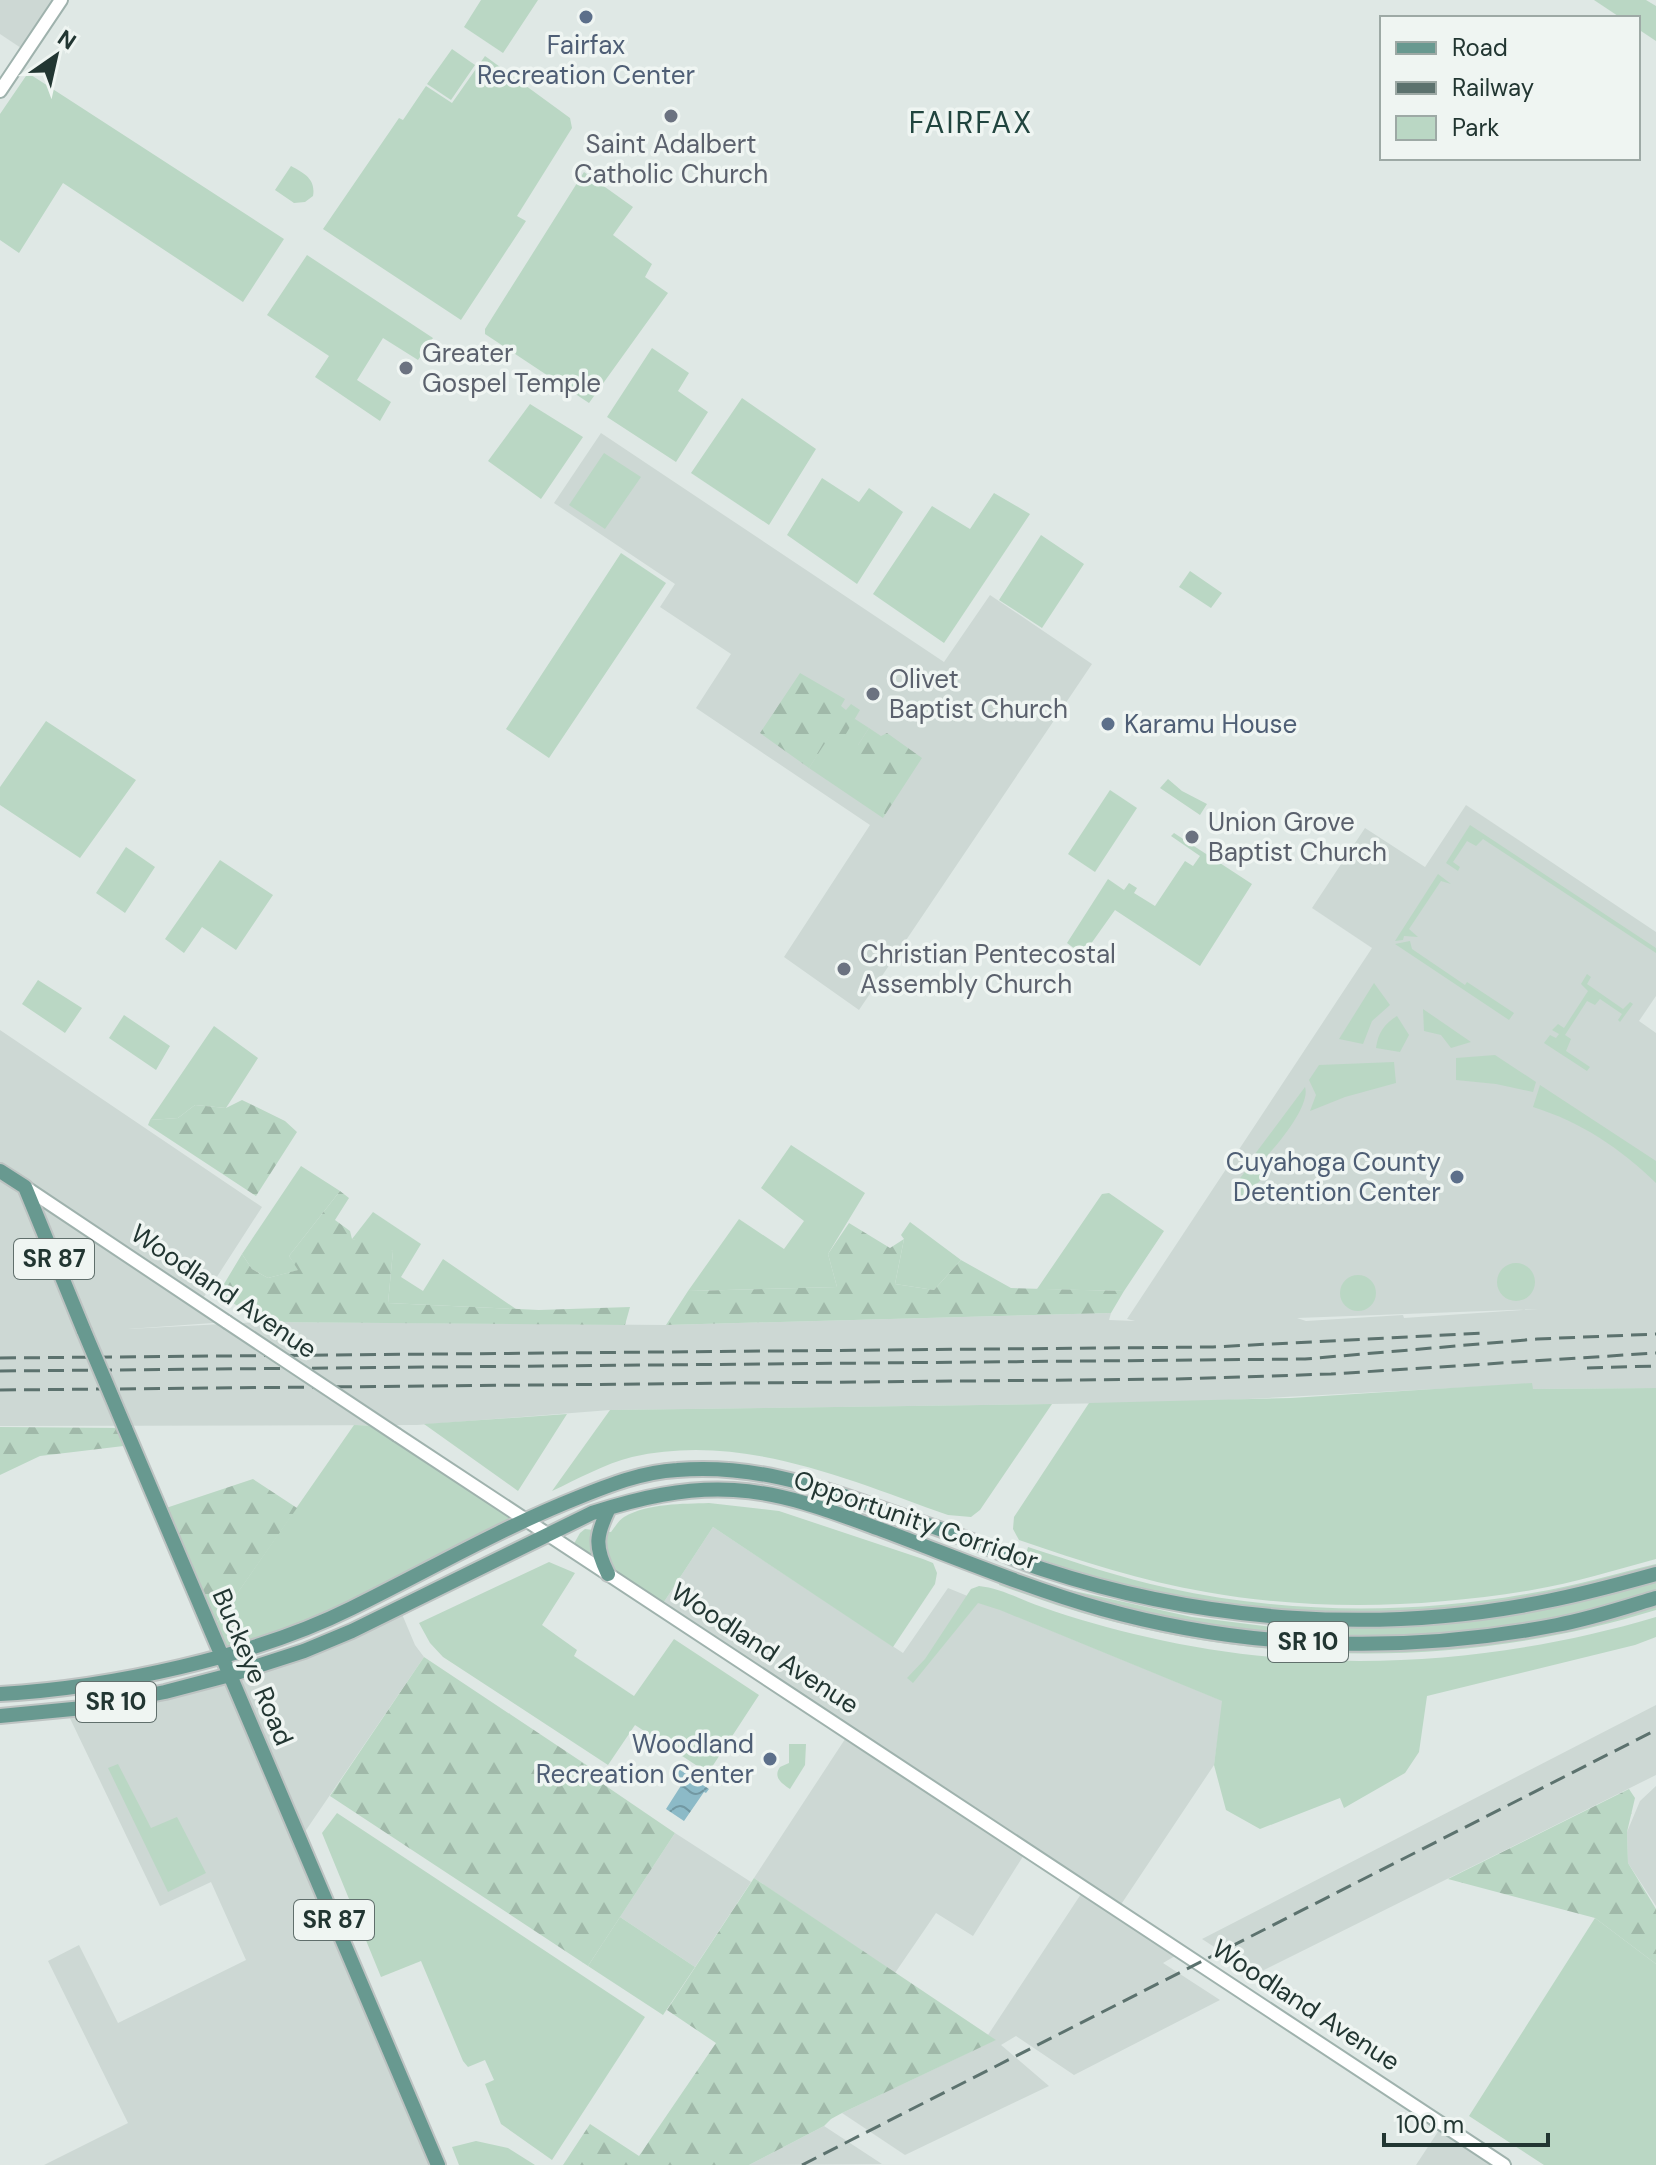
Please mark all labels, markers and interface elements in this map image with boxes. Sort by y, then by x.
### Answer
marker: Fairfax Recreation Center [577,8,595,26]
north arrow [16,16,96,96]
legend [1380,16,1640,160]
text: N [52,23,82,56]
place label: Fairfax Recreation Center [477,28,695,92]
text: Road [1452,32,1508,63]
text: Railway [1452,72,1534,103]
district label: FAIRFAX [909,103,1033,142]
marker: Saint Adalbert Catholic Church [662,107,680,125]
text: Park [1452,112,1499,143]
place label: Saint Adalbert Catholic Church [574,127,768,191]
place label: Greater Gospel Temple [422,336,601,400]
marker: Greater Gospel Temple [397,359,415,377]
place label: Olivet Baptist Church [889,662,1068,726]
marker: Olivet Baptist Church [864,685,882,703]
place label: Karamu House [1124,707,1297,741]
marker: Karamu House [1099,715,1117,733]
place label: Union Grove Baptist Church [1208,805,1387,869]
marker: Union Grove Baptist Church [1183,828,1201,846]
place label: Christian Pentecostal Assembly Church [860,937,1116,1001]
marker: Christian Pentecostal Assembly Church [835,960,853,978]
place label: Cuyahoga County Detention Center [1226,1145,1441,1209]
marker: Cuyahoga County Detention Center [1448,1168,1466,1186]
street label: Woodland Avenue [124,1216,324,1366]
road number: SR 87 [14,1239,94,1279]
street label: Opportunity Corridor [789,1462,1043,1578]
street label: Woodland Avenue [665,1575,865,1721]
street label: Buckeye Road [205,1583,301,1751]
road number: SR 10 [1268,1622,1348,1662]
road number: SR 10 [76,1682,156,1722]
place label: Woodland Recreation Center [536,1727,754,1791]
marker: Woodland Recreation Center [761,1750,779,1768]
road number: SR 87 [294,1900,374,1940]
street label: Woodland Avenue [1206,1932,1406,2078]
scale bar [1384,2097,1548,2147]
text: 100 m [1396,2109,1464,2140]

